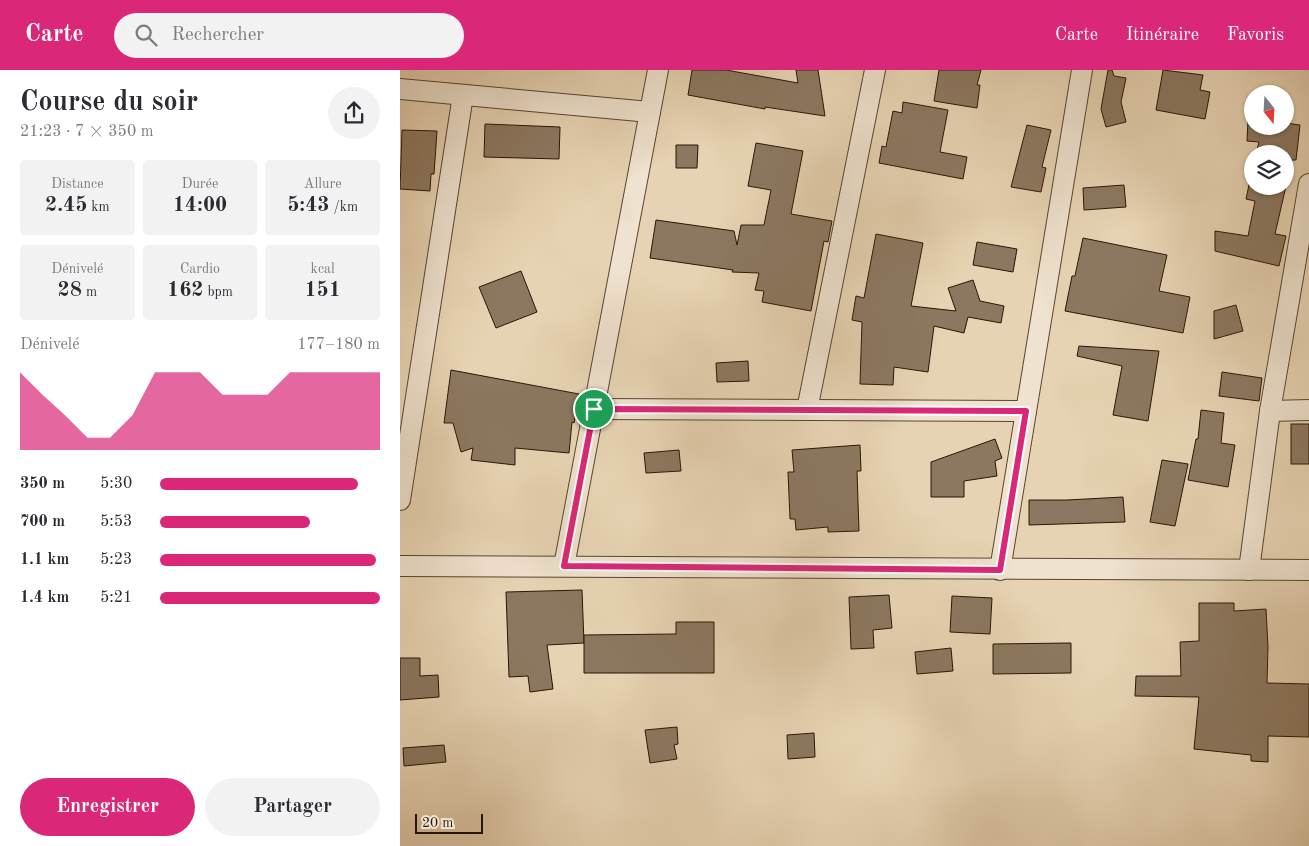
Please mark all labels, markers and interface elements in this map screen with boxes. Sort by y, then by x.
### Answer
search box [114,13,464,58]
icon: search [132,21,160,49]
text: Carte [25,23,84,47]
text: Rechercher [172,26,264,45]
text: Carte [1055,26,1098,44]
text: Itinéraire [1126,26,1199,44]
text: Favoris [1227,26,1284,44]
north arrow [1244,85,1294,135]
map controls [1244,85,1294,195]
button: share [328,87,380,139]
text: Course du soir [20,89,198,117]
text: 21:23 · 7 × 350 m [20,124,153,140]
button: layers [1244,145,1294,195]
text: Distance [51,177,104,191]
text: Durée [181,177,219,191]
text: Allure [304,177,342,191]
text: 2.45 [45,195,87,216]
text: 14:00 [173,195,227,216]
text: 5:43 [287,195,330,216]
text: km [87,200,110,214]
text: /km [330,200,358,214]
text: Dénivelé [51,262,103,276]
text: Cardio [180,262,220,276]
text: kcal [311,262,335,276]
text: 28 [58,280,82,301]
text: 162 [167,280,204,301]
text: 151 [304,280,341,301]
text: m [82,285,97,299]
text: bpm [204,285,233,299]
text: Dénivelé [20,337,80,353]
text: 177–180 m [297,337,380,353]
pin [573,388,615,430]
icon: arrive [580,395,608,423]
text: 350 m [20,476,65,492]
text: 5:30 [100,476,132,492]
text: 700 m [20,514,65,530]
text: 5:53 [100,514,132,530]
text: 1.1 km [20,552,69,568]
text: 5:23 [100,552,132,568]
text: 1.4 km [20,590,69,606]
text: 5:21 [100,590,132,606]
button: Enregistrer [20,778,195,836]
button: Partager [205,778,380,836]
scale bar [415,811,482,834]
text: 20 m [422,816,453,830]

